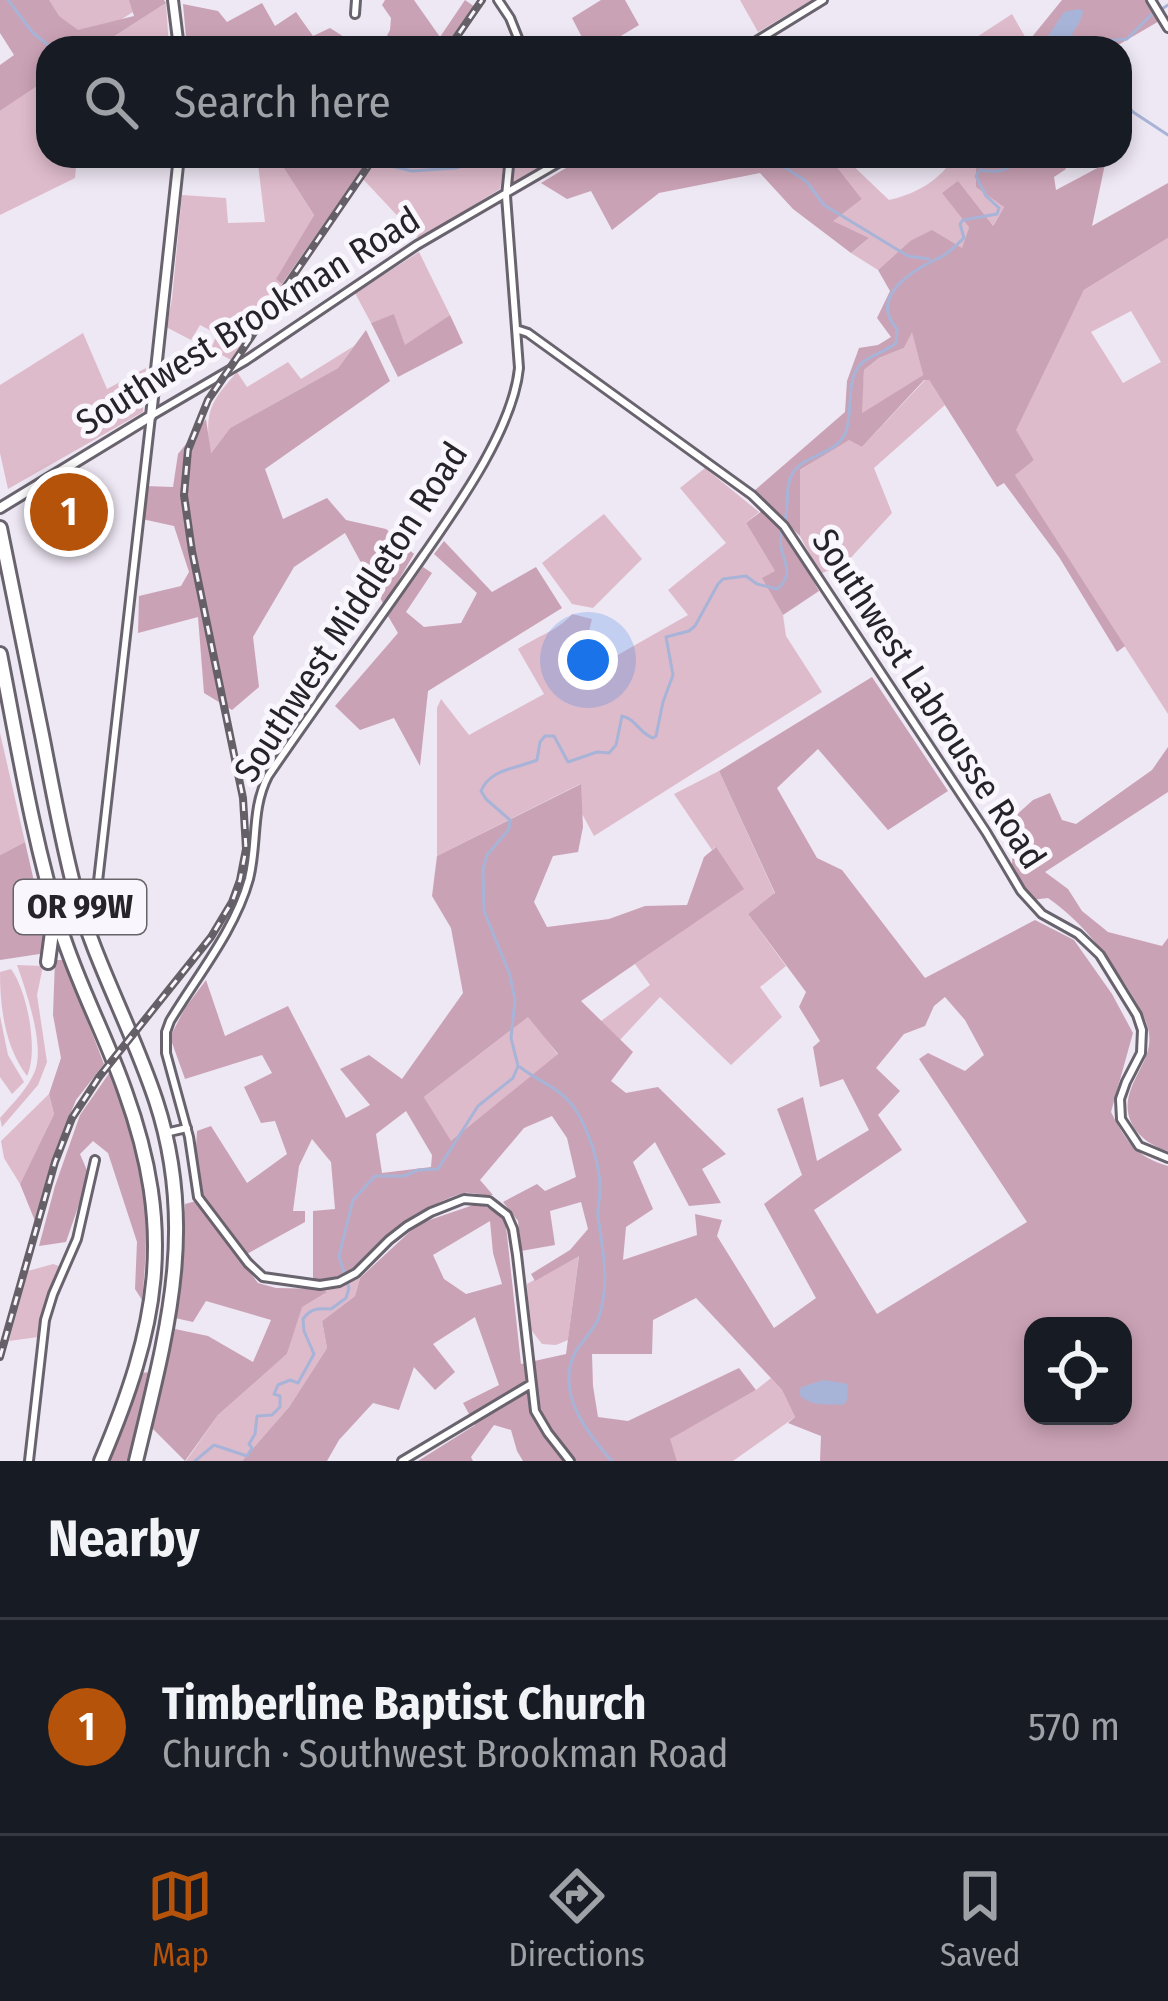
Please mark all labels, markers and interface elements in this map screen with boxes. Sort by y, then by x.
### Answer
search box [36,36,1132,168]
icon: search [78,69,144,135]
text: Search here [174,75,391,129]
street label: Southwest Brookman Road [68,197,428,445]
street label: Southwest Middleton Road [225,434,477,790]
pin: 1 [30,467,108,557]
street label: Southwest Labrousse Road [803,521,1055,877]
your location [558,630,618,690]
road number: OR 99W [14,880,146,934]
map controls [1024,1317,1132,1425]
button: locate [1024,1317,1132,1425]
text: Nearby [48,1508,200,1570]
text: Timberline Baptist Church [162,1677,646,1731]
text: 1 [79,1704,95,1750]
text: 570 m [1028,1704,1120,1750]
text: Church · Southwest Brookman Road [162,1731,728,1777]
tab: Map [147,1863,213,1975]
tab: Directions [508,1863,645,1975]
tab: Saved [940,1863,1020,1975]

